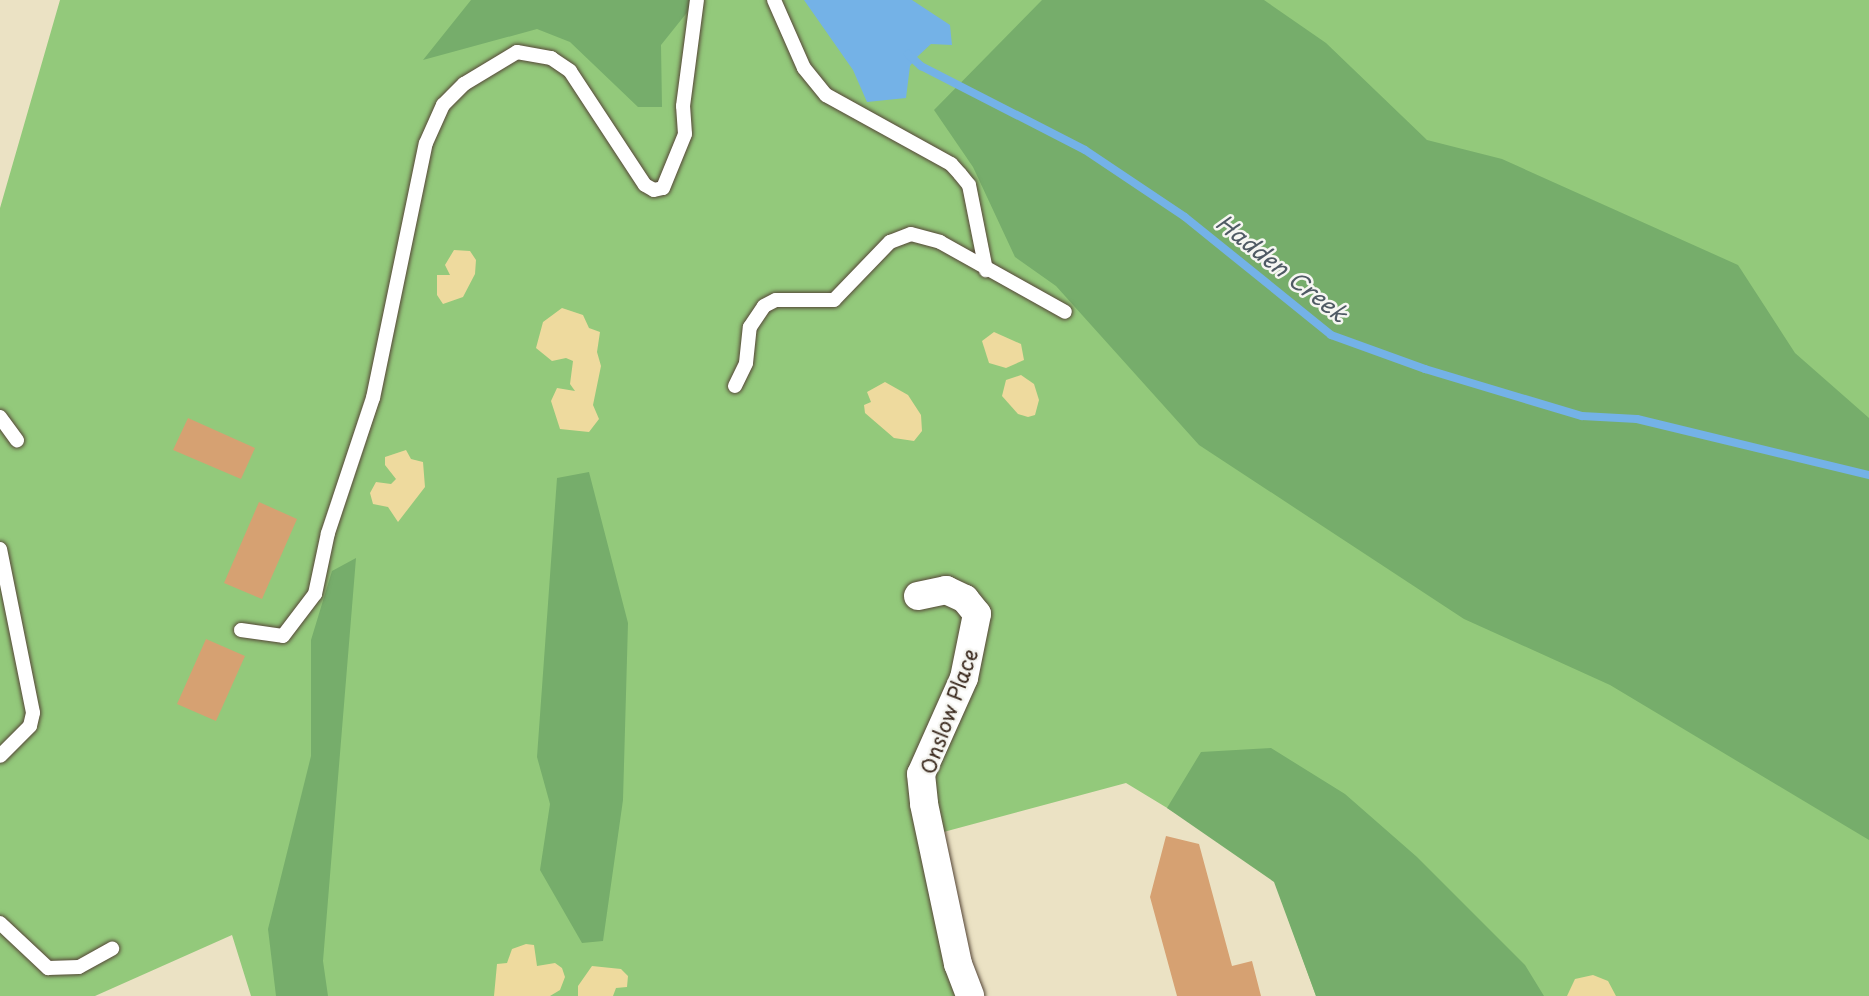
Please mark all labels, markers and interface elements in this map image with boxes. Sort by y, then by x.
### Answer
water label: Hadden Creek [1211,208,1353,328]
street label: Onslow Place [914,644,982,778]

